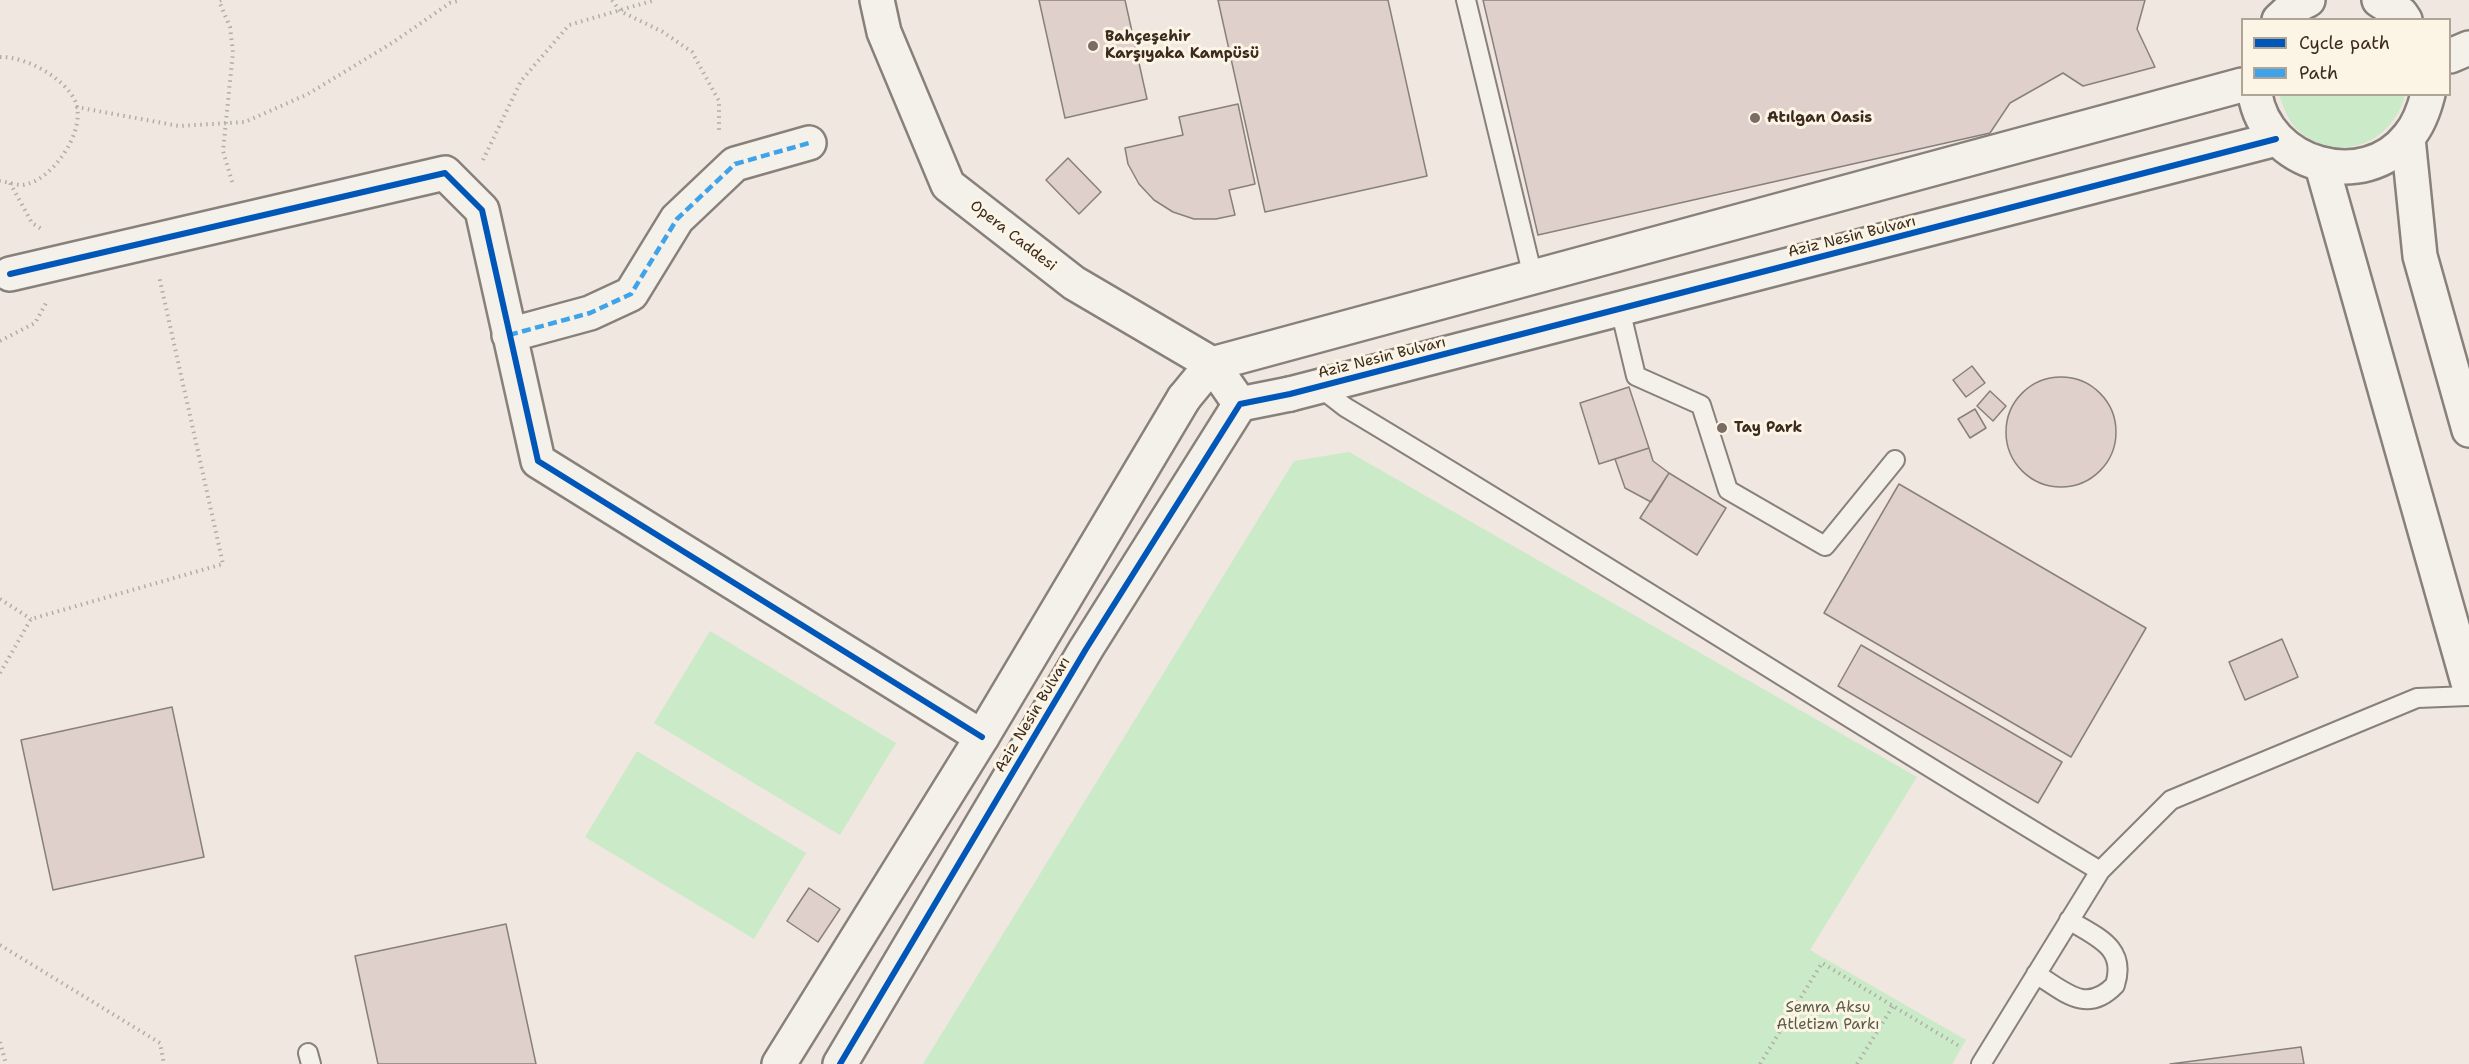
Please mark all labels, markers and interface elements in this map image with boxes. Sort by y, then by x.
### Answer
legend [2241,18,2451,96]
place label: Bahçeşehir Karşıyaka Kampüsü [1105,28,1259,63]
text: Cycle path [2299,31,2390,55]
marker: Bahçeşehir Karşıyaka Kampüsü [1086,39,1100,53]
text: Path [2299,61,2338,85]
place label: Atılgan Oasis [1767,109,1872,127]
marker: Atılgan Oasis [1748,111,1762,125]
street label: Opera Caddesi [966,197,1060,275]
street label: Aziz Nesin Bulvarı [1786,212,1918,262]
street label: Aziz Nesin Bulvarı [1316,333,1448,383]
place label: Tay Park [1734,419,1802,437]
marker: Tay Park [1715,421,1729,435]
street label: Aziz Nesin Bulvarı [991,654,1075,776]
park label: Semra Aksu Atletizm Parkı [1777,999,1879,1034]

